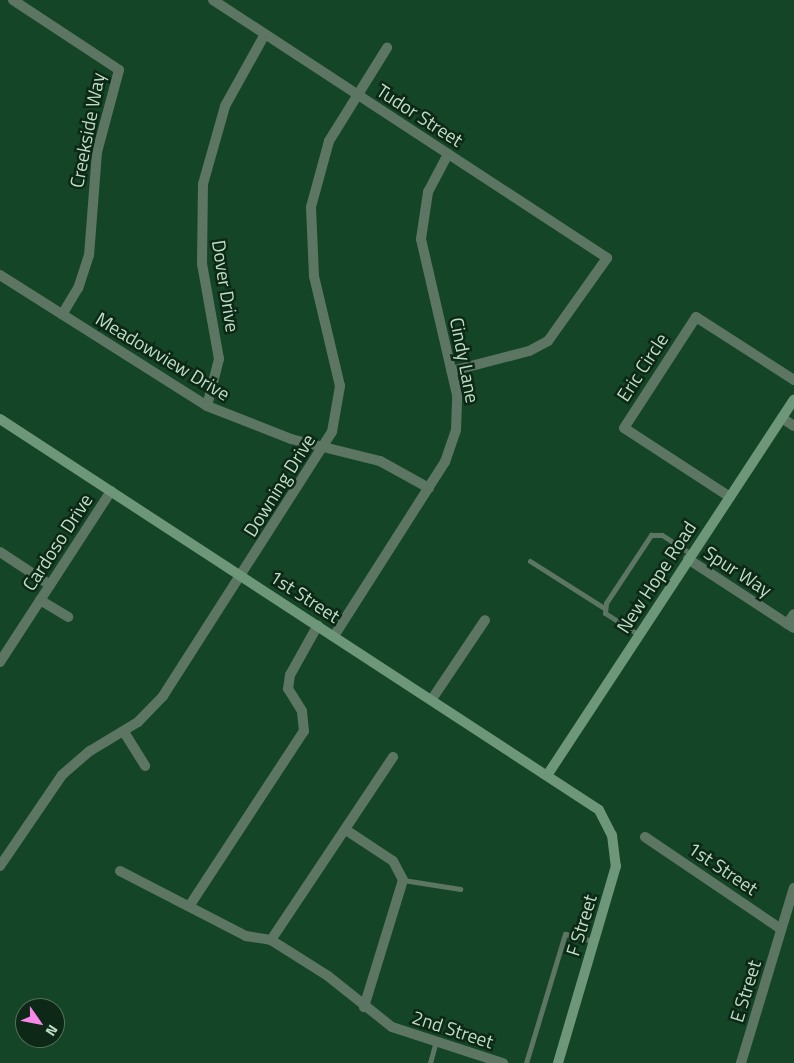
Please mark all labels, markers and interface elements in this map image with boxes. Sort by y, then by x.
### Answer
street label: Creekside Way [65,70,109,190]
street label: Tudor Street [373,79,467,151]
street label: Dover Drive [207,238,245,334]
street label: Meadowview Drive [92,307,234,405]
street label: Cindy Lane [446,315,484,405]
street label: Eric Circle [612,329,672,405]
street label: Downing Drive [238,429,320,541]
street label: Cardoso Drive [17,489,97,595]
street label: New Hope Road [611,517,701,637]
street label: Spur Way [700,541,776,601]
street label: 1st Street [266,565,344,627]
street label: 1st Street [684,836,762,900]
street label: F Street [561,891,601,959]
street label: E Street [725,957,765,1025]
north arrow [15,998,65,1048]
street label: 2nd Street [410,1005,496,1053]
text: N [41,1021,64,1041]

